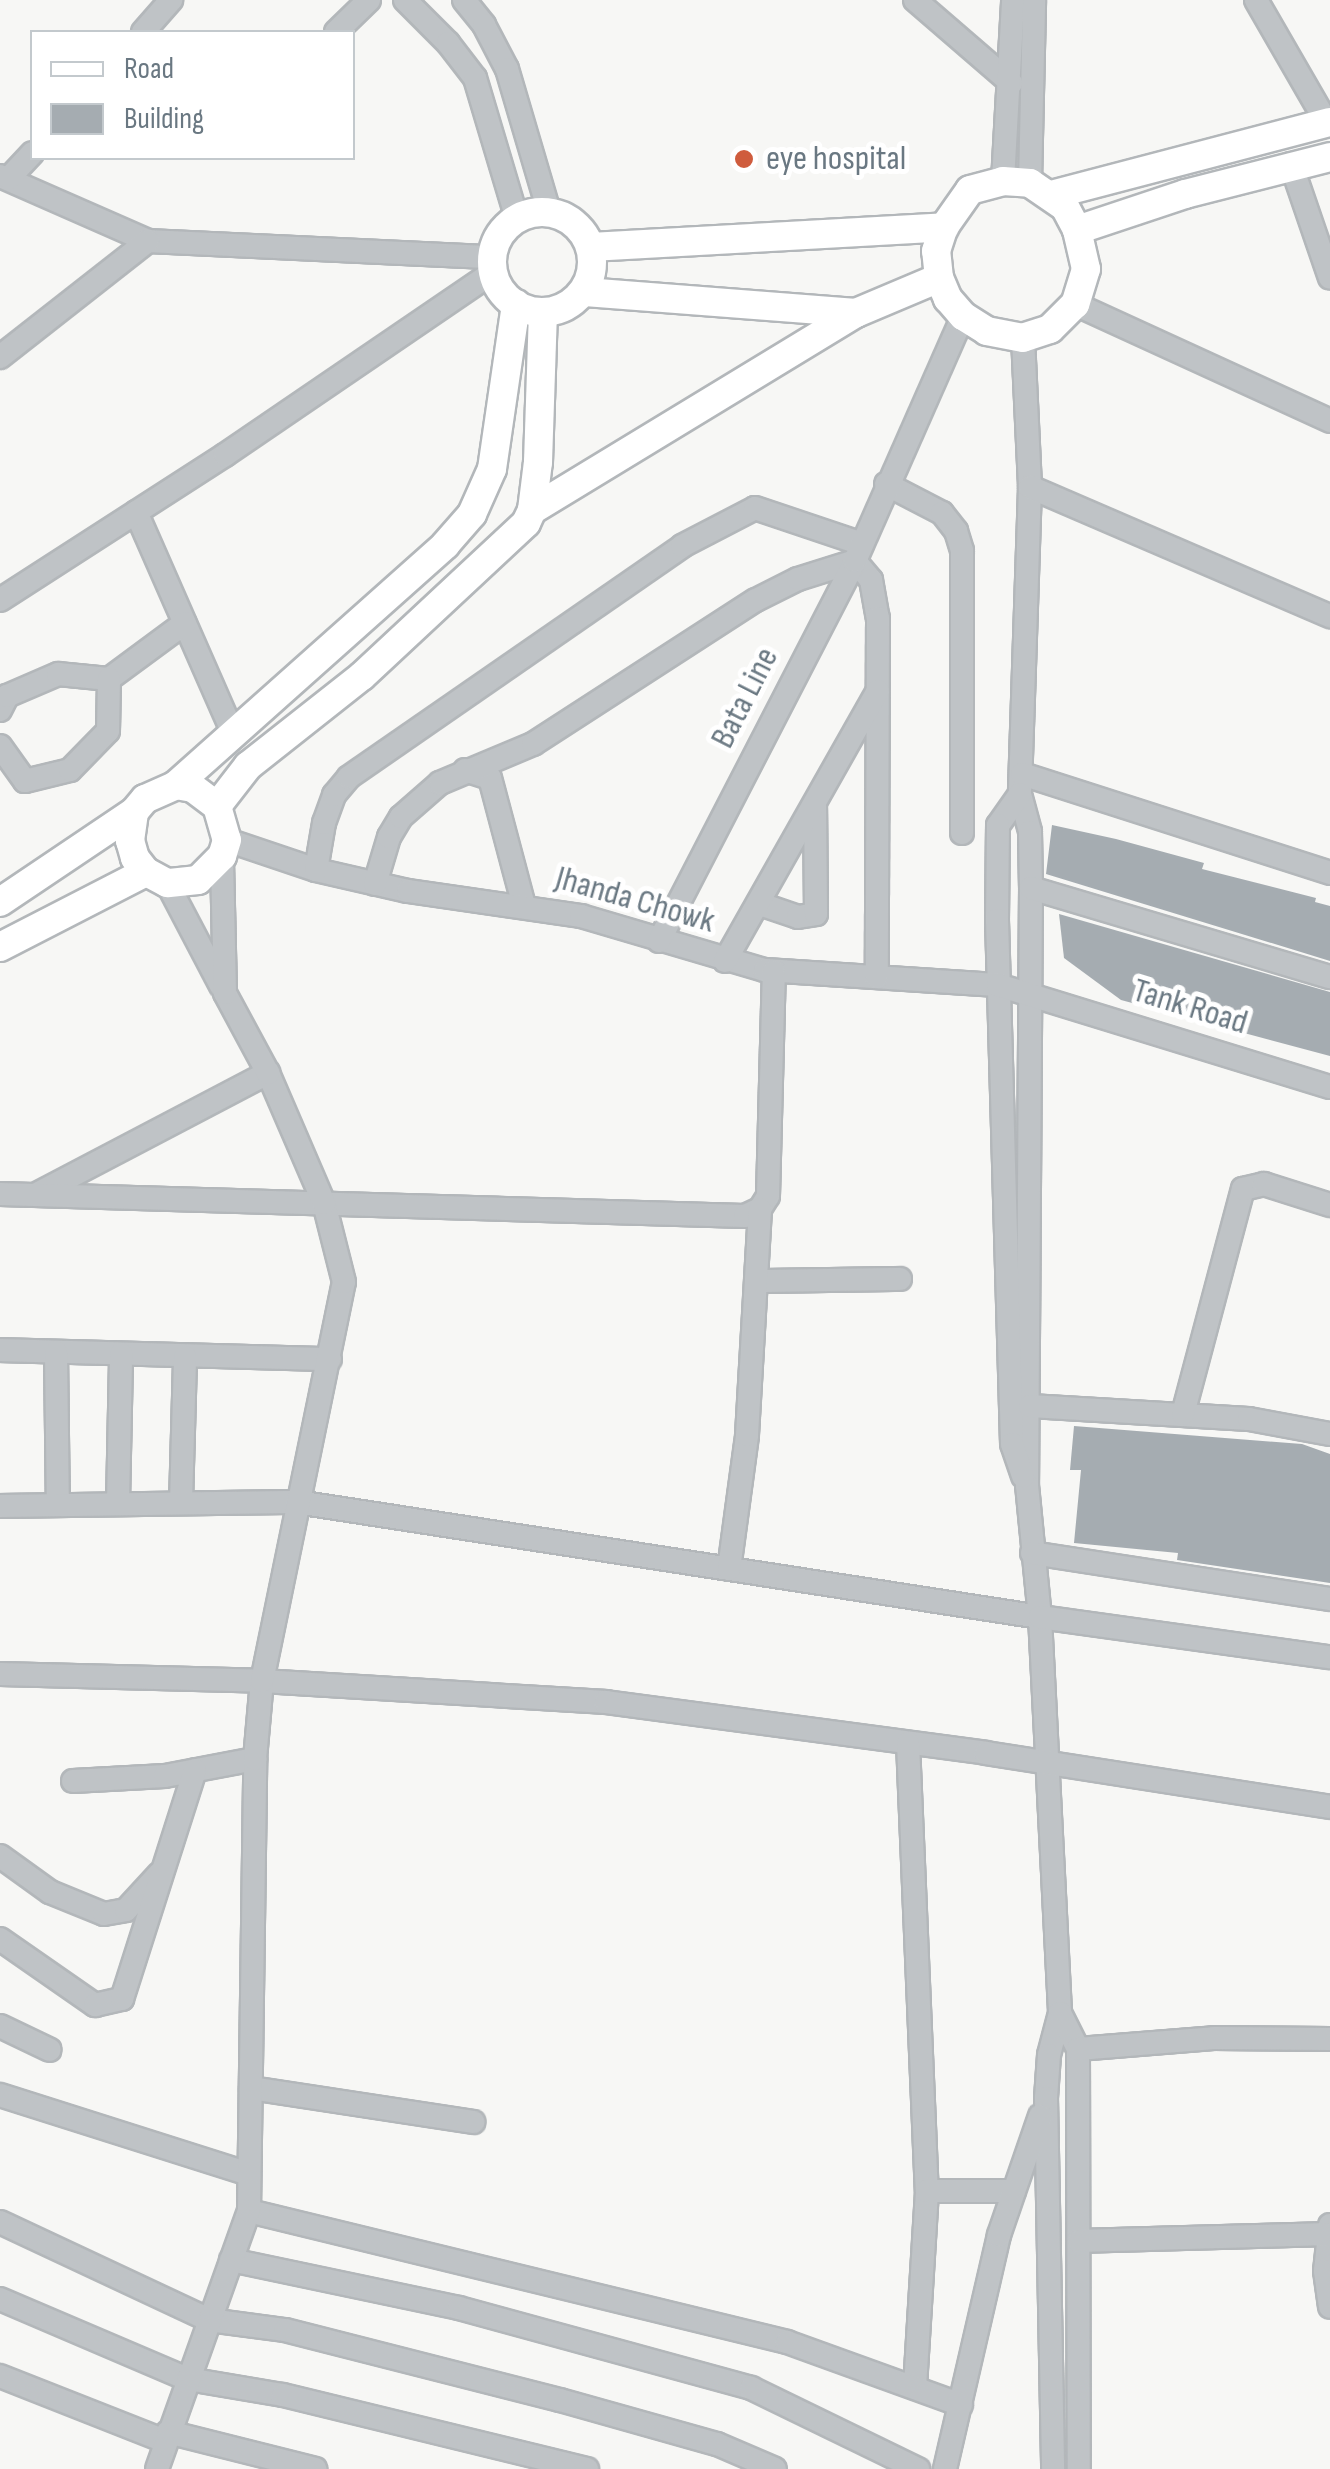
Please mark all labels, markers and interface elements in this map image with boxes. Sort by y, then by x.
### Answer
legend [30,30,355,160]
text: Road [124,51,174,87]
text: Building [124,101,204,137]
place label: eye hospital [766,138,906,180]
marker: eye hospital [731,146,757,172]
street label: Bata Line [702,641,788,755]
street label: Jhanda Chowk [551,857,719,943]
street label: Tank Road [1128,970,1252,1044]

